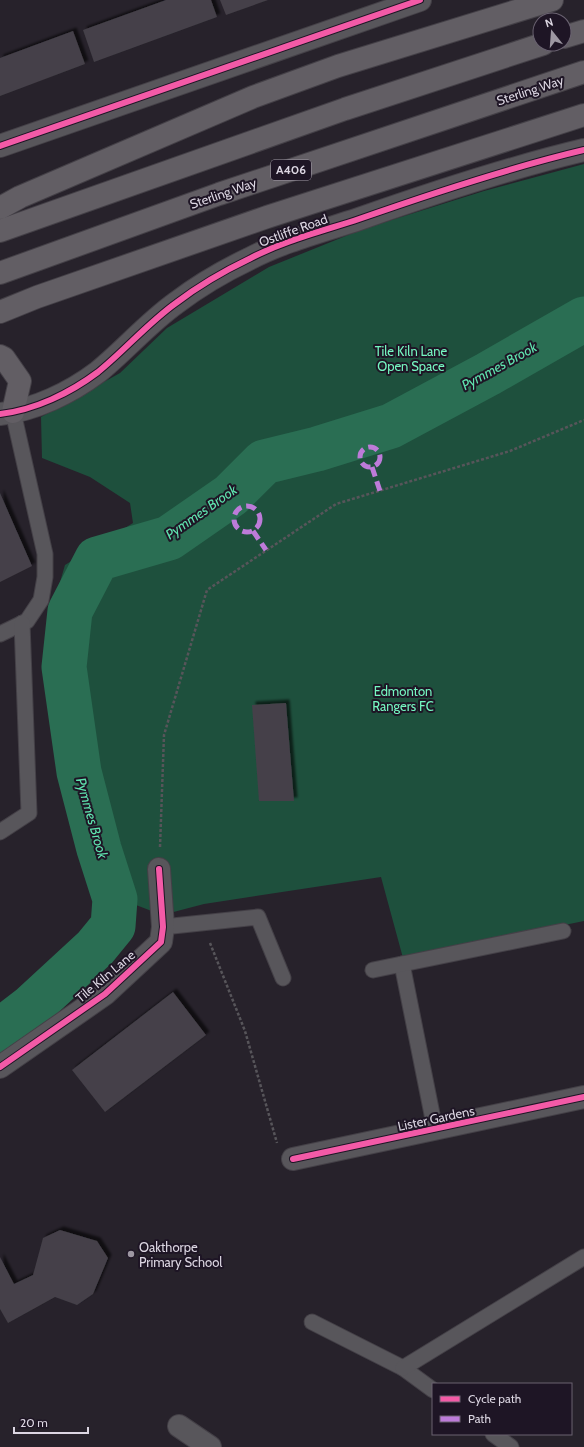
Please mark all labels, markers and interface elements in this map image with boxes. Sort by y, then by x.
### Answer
north arrow [532,12,572,52]
text: N [543,15,555,30]
street label: Sterling Way [495,72,566,108]
road number: A406 [271,160,311,180]
street label: Sterling Way [188,174,259,212]
street label: Ostliffe Road [257,210,329,250]
water label: Pymmes Brook [458,337,541,394]
park label: Tile Kiln Lane Open Space [375,343,448,374]
water label: Pymmes Brook [162,480,241,543]
park label: Edmonton Rangers FC [372,683,434,714]
water label: Pymmes Brook [72,775,112,862]
street label: Tile Kiln Lane [72,946,138,1005]
street label: Lister Gardens [396,1102,476,1134]
place label: Oakthorpe Primary School [139,1239,222,1270]
marker: Oakthorpe Primary School [126,1249,136,1259]
legend [432,1383,572,1435]
text: Cycle path [468,1391,521,1406]
scale bar [14,1409,88,1435]
text: Path [468,1411,491,1426]
text: 20 m [20,1415,48,1430]

